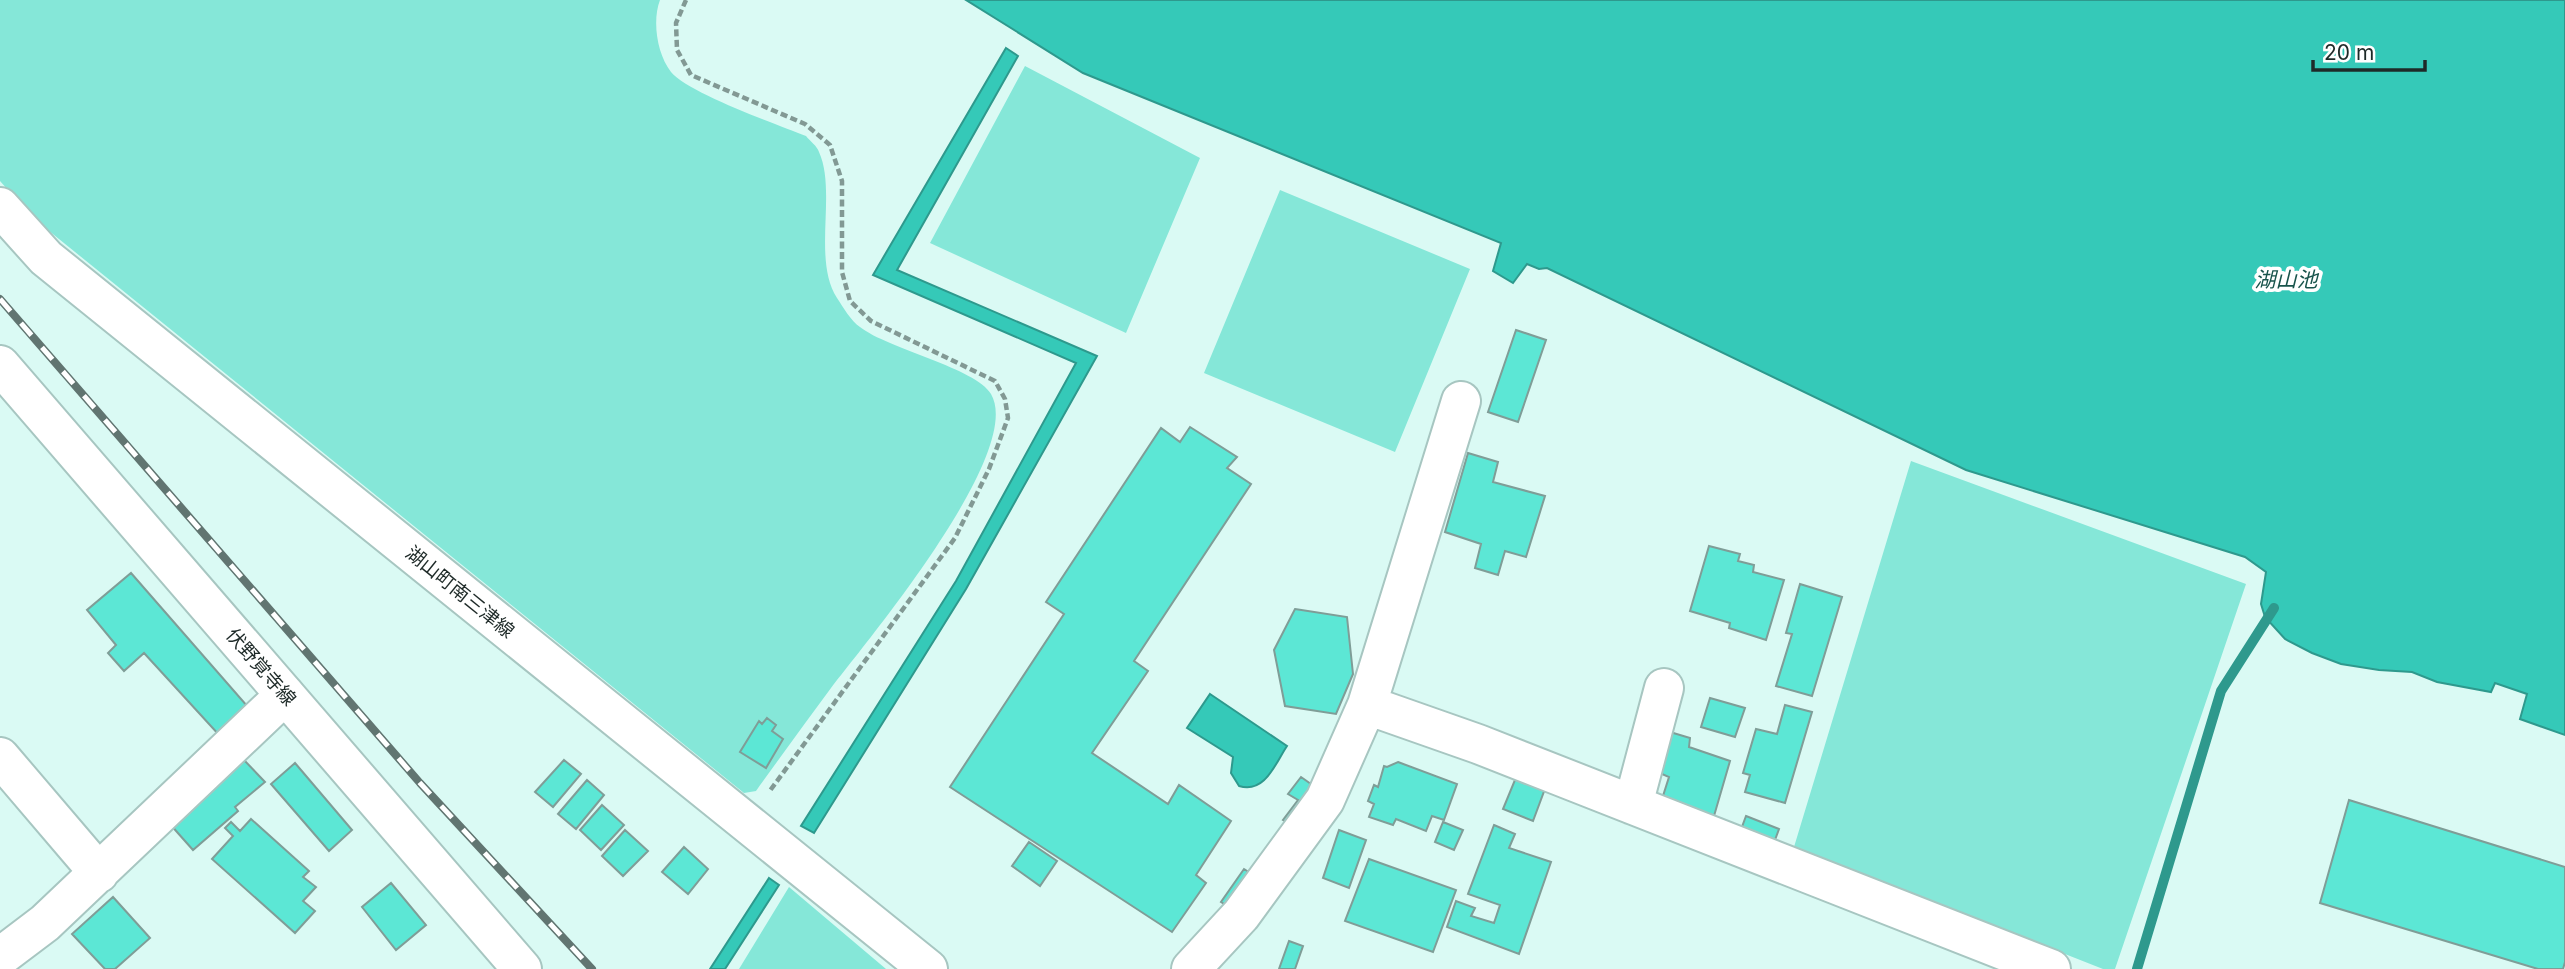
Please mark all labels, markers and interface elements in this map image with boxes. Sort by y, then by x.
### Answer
scale bar [2313,28,2425,72]
text: 20 m [2324,40,2374,65]
water label: 湖山池 [2255,267,2319,292]
street label: 湖山町南三津線 [401,541,519,643]
street label: 伏野覚寺線 [221,624,301,710]

